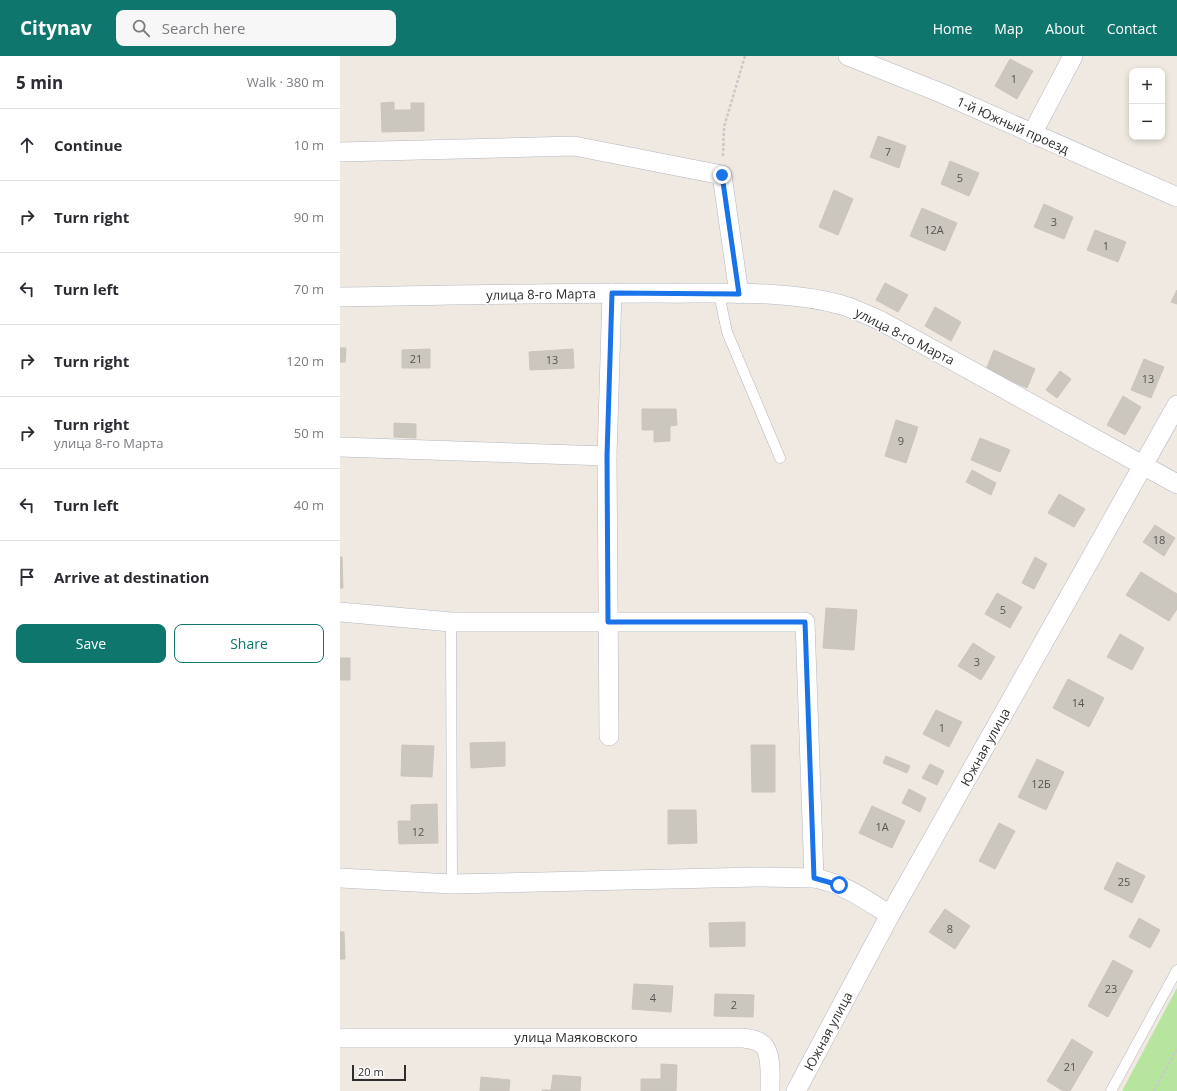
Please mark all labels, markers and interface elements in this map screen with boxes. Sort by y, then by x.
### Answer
search box [116,10,396,46]
text: Citynav [20,15,92,41]
icon: search [130,17,152,39]
text: Search here [162,18,245,38]
text: Home [933,19,972,38]
text: Map [994,19,1023,38]
text: About [1045,19,1085,38]
text: Contact [1107,19,1157,38]
map controls [1129,68,1165,140]
button: + [1129,68,1165,104]
text: 5 min [16,71,63,94]
house number: 1 [1011,71,1017,86]
text: Walk · 380 m [247,73,324,91]
street label: 1-й Южный проезд [954,92,1072,158]
button: − [1129,104,1165,140]
icon: ahead [16,134,38,156]
text: Continue [54,135,122,155]
text: 10 m [294,136,324,154]
house number: 7 [885,144,891,159]
route end [713,166,731,184]
house number: 5 [957,170,963,185]
icon: right [16,206,38,228]
text: Turn right [54,207,129,227]
text: 90 m [294,208,324,226]
house number: 3 [1051,214,1057,229]
house number: 12А [924,222,944,237]
house number: 1 [1103,238,1109,253]
icon: left [16,278,38,300]
text: Turn left [54,279,119,299]
text: 70 m [294,280,324,298]
street label: улица 8-го Марта [486,284,596,304]
street label: улица 8-го Марта [852,303,958,369]
icon: right [16,350,38,372]
text: Turn right [54,351,129,371]
house number: 21 [410,351,422,366]
text: 120 m [286,352,324,370]
house number: 13 [546,352,558,367]
house number: 13 [1142,371,1154,386]
text: Turn right [54,414,129,434]
icon: right [16,422,38,444]
text: 50 m [294,424,324,442]
house number: 9 [898,433,904,448]
text: улица 8-го Марта [54,434,164,452]
icon: left [16,494,38,516]
text: Turn left [54,495,119,515]
text: 40 m [294,496,324,514]
house number: 18 [1153,532,1165,547]
icon: arrive [16,566,38,588]
text: Arrive at destination [54,567,209,587]
house number: 5 [1000,602,1006,617]
button: Save [16,624,166,663]
button: Share [174,624,324,663]
house number: 3 [974,654,980,669]
house number: 14 [1072,695,1085,710]
street label: Южная улица [956,705,1014,789]
house number: 1 [939,720,945,735]
house number: 12Б [1031,776,1051,791]
house number: 1А [875,819,889,834]
house number: 12 [412,824,424,839]
house number: 25 [1118,874,1130,889]
route start [830,876,848,894]
house number: 8 [947,921,953,936]
house number: 23 [1105,981,1117,996]
street label: Южная улица [800,988,856,1074]
house number: 4 [650,990,657,1005]
house number: 2 [731,997,737,1012]
street label: улица Маяковского [514,1028,638,1046]
house number: 21 [1064,1059,1076,1074]
scale bar [352,1063,406,1082]
text: 20 m [358,1064,384,1079]

